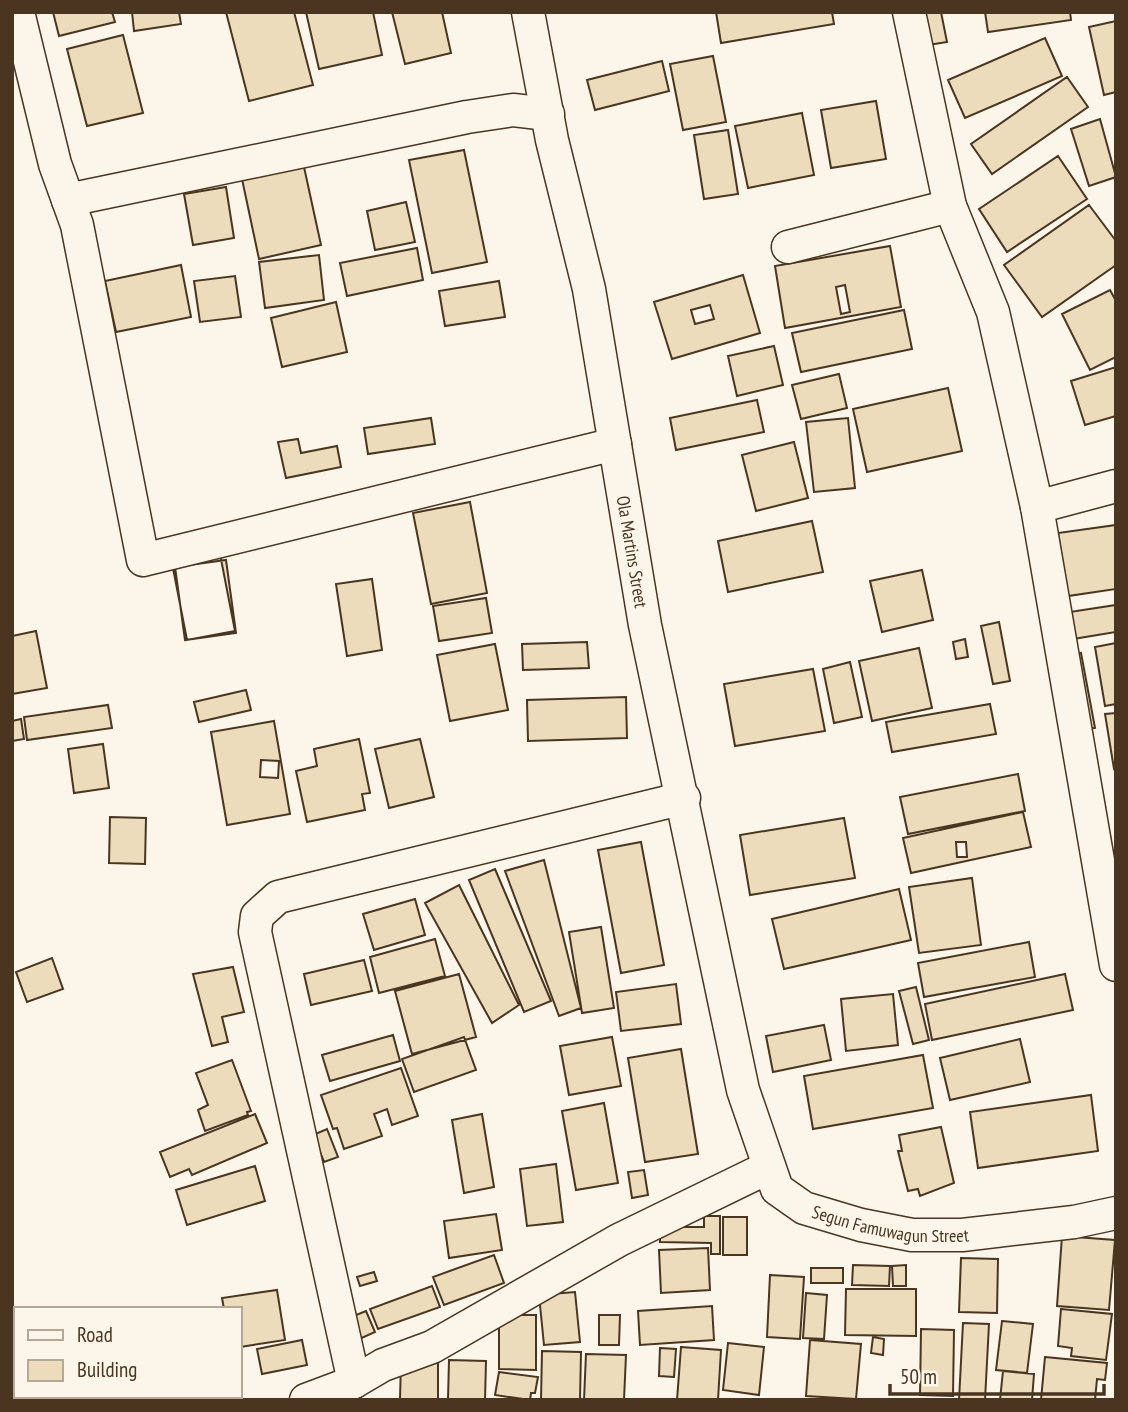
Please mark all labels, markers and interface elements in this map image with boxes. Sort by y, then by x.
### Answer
street label: Ola Martins Street [612,494,653,609]
street label: Segun Famuwagun Street [810,1200,970,1247]
legend [14,1307,242,1398]
text: Road [77,1321,113,1348]
scale bar [890,1352,1104,1396]
text: Building [77,1356,137,1383]
text: 50 m [900,1363,937,1390]

